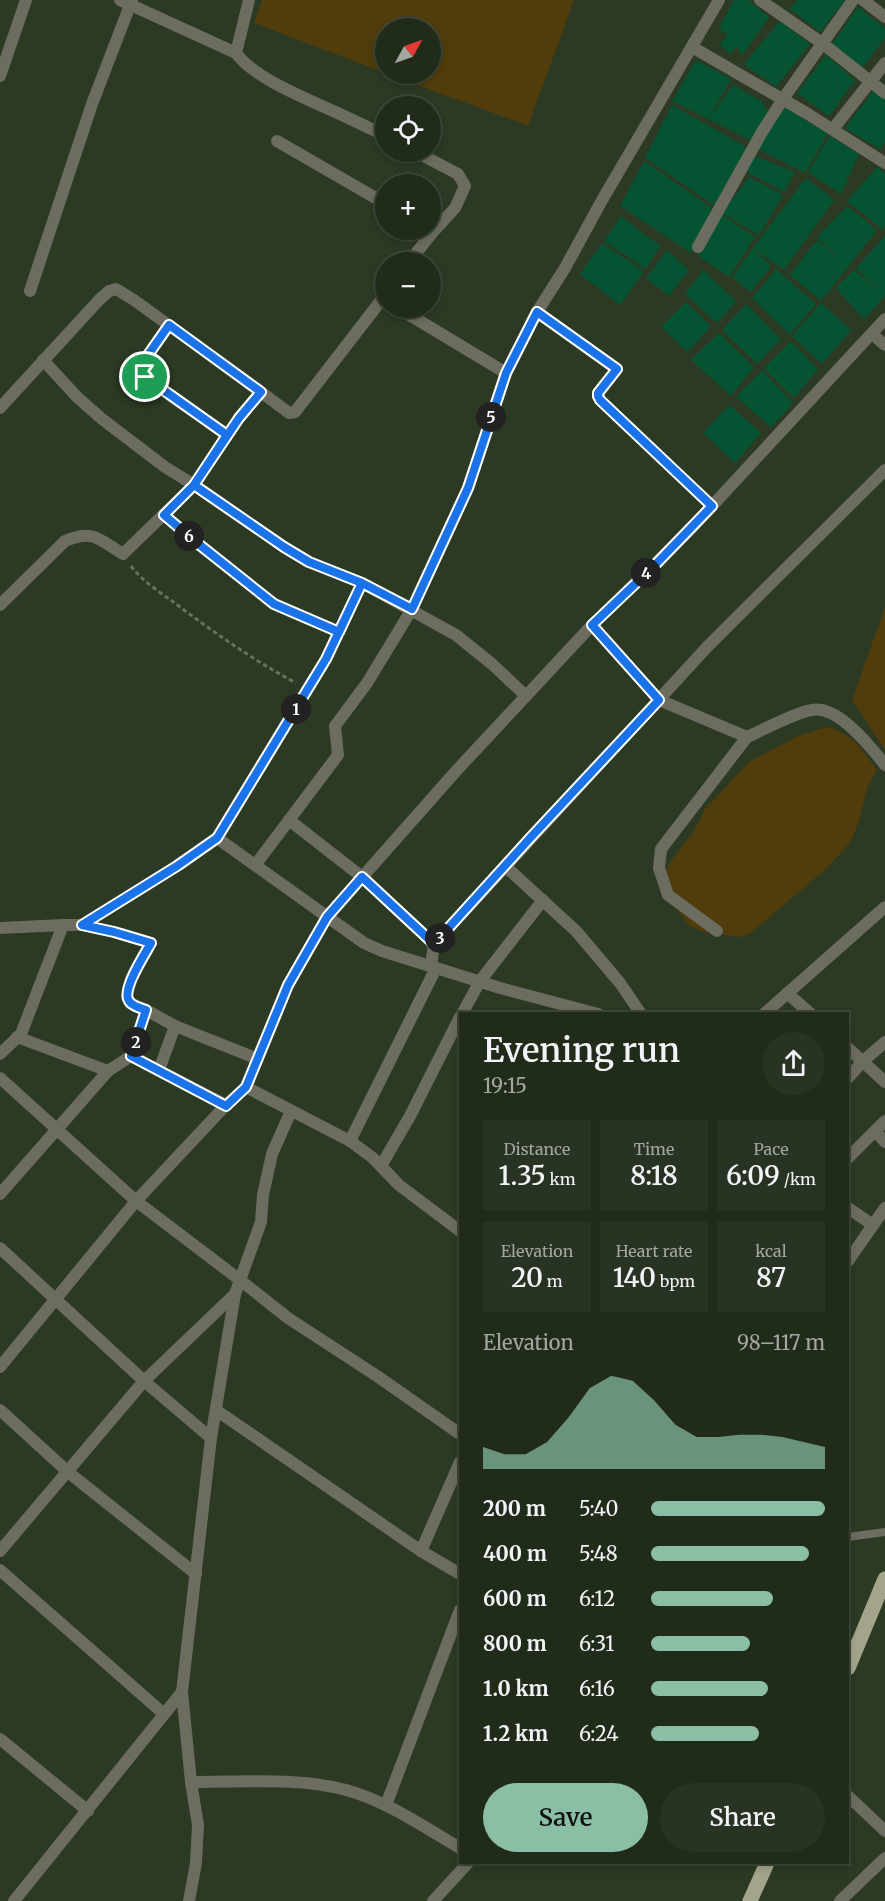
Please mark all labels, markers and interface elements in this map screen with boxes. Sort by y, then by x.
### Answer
north arrow [375,18,441,84]
map controls [375,18,441,318]
button: locate [375,96,441,162]
button: + [375,174,441,240]
button: − [375,252,441,318]
pin [119,351,170,402]
icon: arrive [128,360,161,393]
pin: 5 [476,402,506,432]
text: 5 [486,407,496,427]
pin: 6 [174,521,204,551]
text: 6 [184,526,194,546]
pin: 4 [631,558,661,588]
text: 4 [641,563,651,583]
pin: 1 [281,694,311,724]
text: 1 [292,699,300,719]
pin: 3 [425,923,455,953]
text: 3 [435,928,445,948]
pin: 2 [121,1027,151,1057]
text: Evening run [483,1030,680,1071]
text: 2 [131,1032,141,1052]
button: share [762,1032,825,1095]
text: 19:15 [483,1073,527,1098]
text: Distance [504,1139,570,1159]
text: Time [634,1139,674,1159]
text: Pace [754,1139,789,1159]
text: 1.35 [498,1159,546,1192]
text: 8:18 [630,1159,678,1192]
text: 6:09 [726,1159,780,1192]
text: km [546,1169,576,1189]
text: /km [780,1169,816,1189]
text: Elevation [501,1241,573,1261]
text: Heart rate [616,1241,692,1261]
text: kcal [755,1241,787,1261]
text: 20 [511,1261,543,1294]
text: 140 [613,1261,656,1294]
text: 87 [756,1261,786,1294]
text: m [543,1271,563,1291]
text: bpm [656,1271,695,1291]
text: Elevation [483,1330,574,1355]
text: 98–117 m [737,1330,825,1355]
text: 200 m [483,1496,546,1521]
text: 5:40 [579,1496,619,1521]
text: 400 m [483,1541,547,1566]
text: 5:48 [579,1541,618,1566]
text: 600 m [483,1586,547,1611]
text: 6:12 [579,1586,615,1611]
text: 800 m [483,1631,547,1656]
text: 6:31 [579,1631,614,1656]
text: 1.0 km [483,1676,549,1701]
text: 6:16 [579,1676,615,1701]
text: 1.2 km [483,1721,548,1746]
text: 6:24 [579,1721,619,1746]
button: Save [483,1783,648,1852]
button: Share [660,1783,825,1852]

